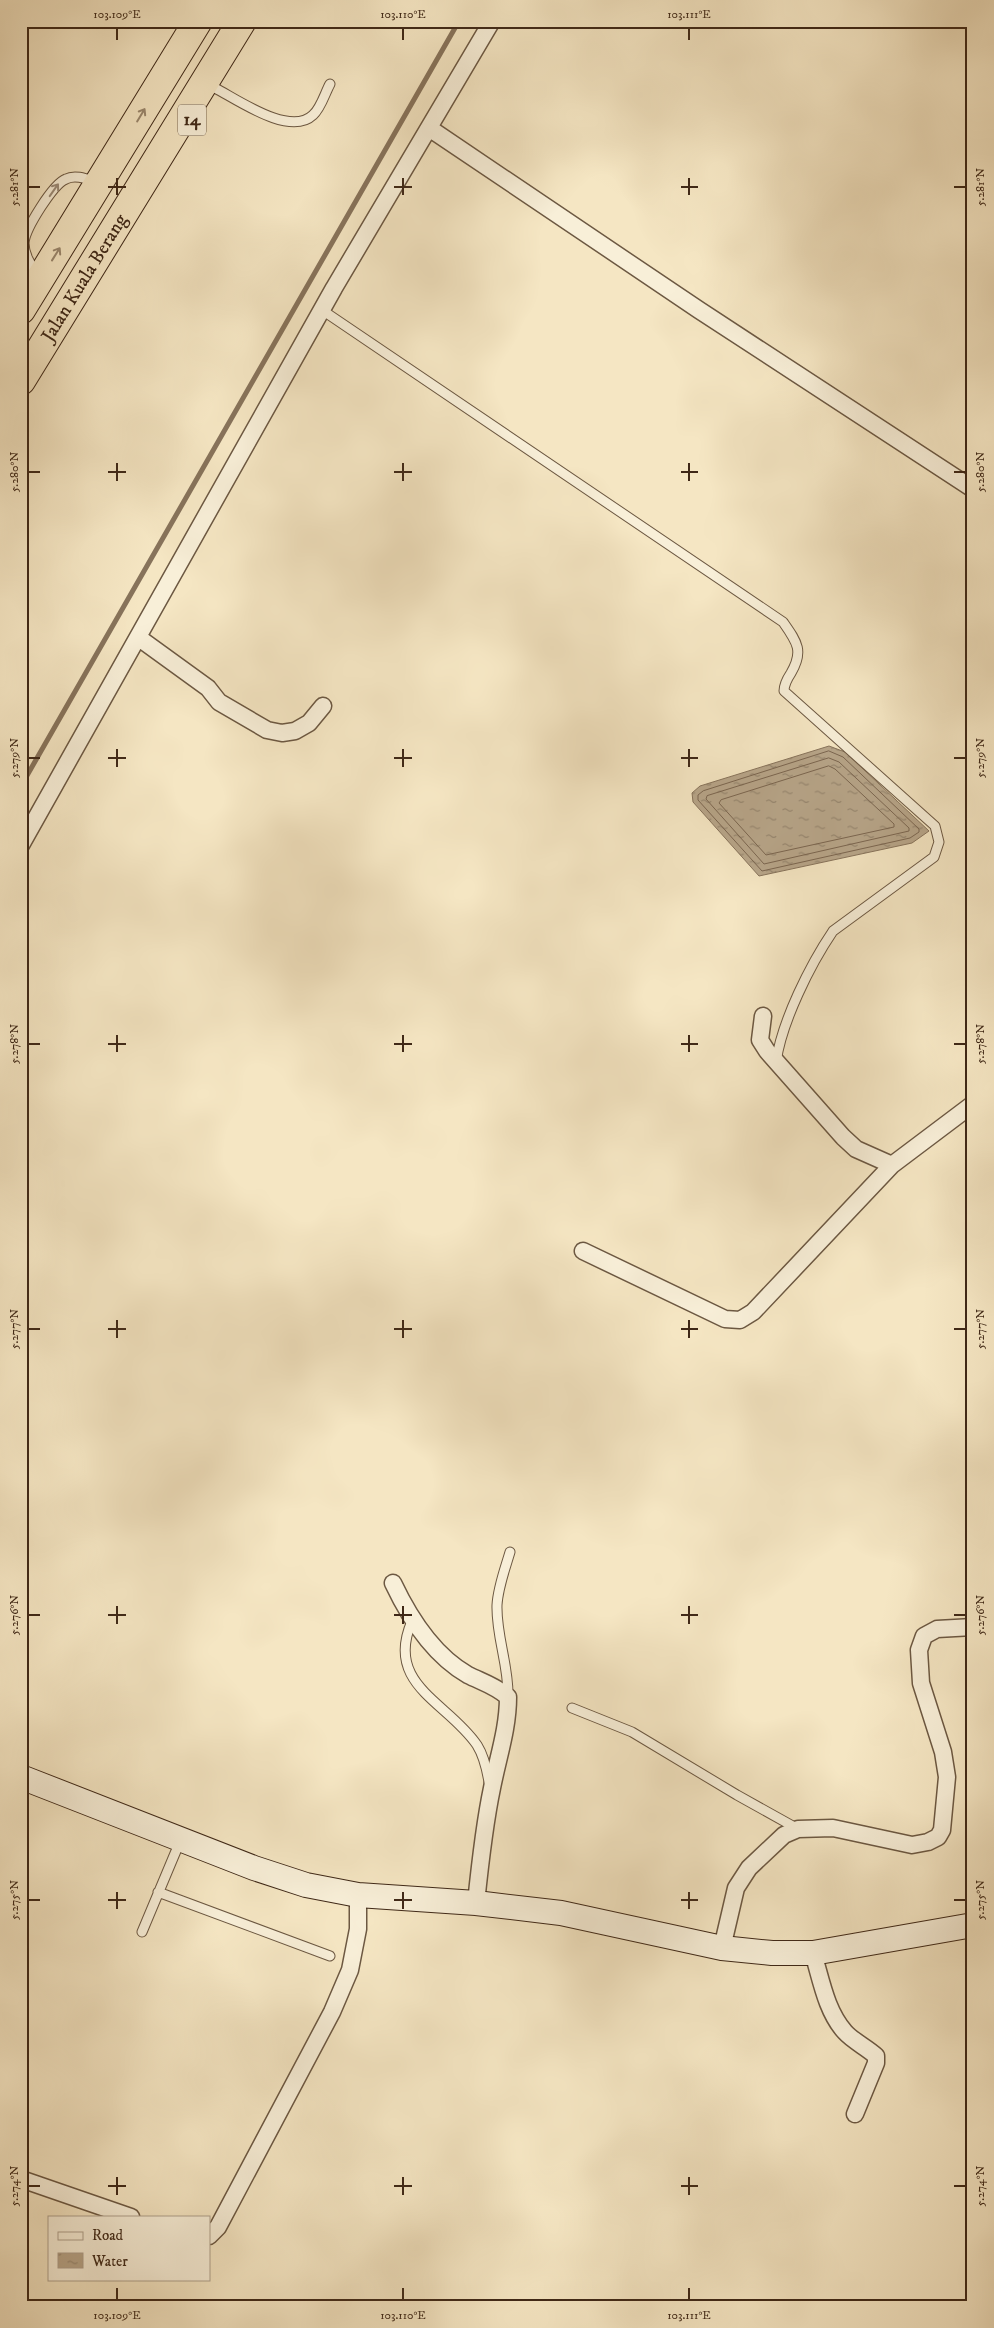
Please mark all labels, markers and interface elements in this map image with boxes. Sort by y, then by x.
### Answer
text: 103.109°E [93,7,141,22]
text: 103.110°E [380,7,426,22]
text: 103.111°E [667,7,711,22]
road number: 14 [178,104,206,136]
one-way arrow [136,109,146,123]
text: 5.281°N [7,168,22,206]
text: 5.281°N [973,168,988,206]
one-way arrow [49,184,59,198]
street label: Jalan Kuala Berang [35,209,133,348]
one-way arrow [51,247,61,261]
text: 5.280°N [7,452,22,492]
text: 5.280°N [973,452,988,492]
text: 5.279°N [7,738,22,778]
text: 5.279°N [973,738,988,778]
text: 5.278°N [7,1024,22,1064]
text: 5.278°N [973,1024,988,1064]
text: 5.277°N [7,1309,22,1349]
text: 5.277°N [973,1309,988,1349]
text: 5.276°N [7,1595,22,1635]
text: 5.276°N [973,1595,988,1635]
text: 5.275°N [7,1880,22,1920]
text: 5.275°N [973,1880,988,1920]
text: 5.274°N [7,2165,22,2206]
text: 5.274°N [973,2165,988,2206]
legend [48,2216,210,2280]
text: Road [92,2226,124,2245]
text: Water [91,2252,128,2271]
text: 103.109°E [93,2308,141,2323]
text: 103.110°E [380,2308,426,2323]
text: 103.111°E [667,2308,711,2323]

